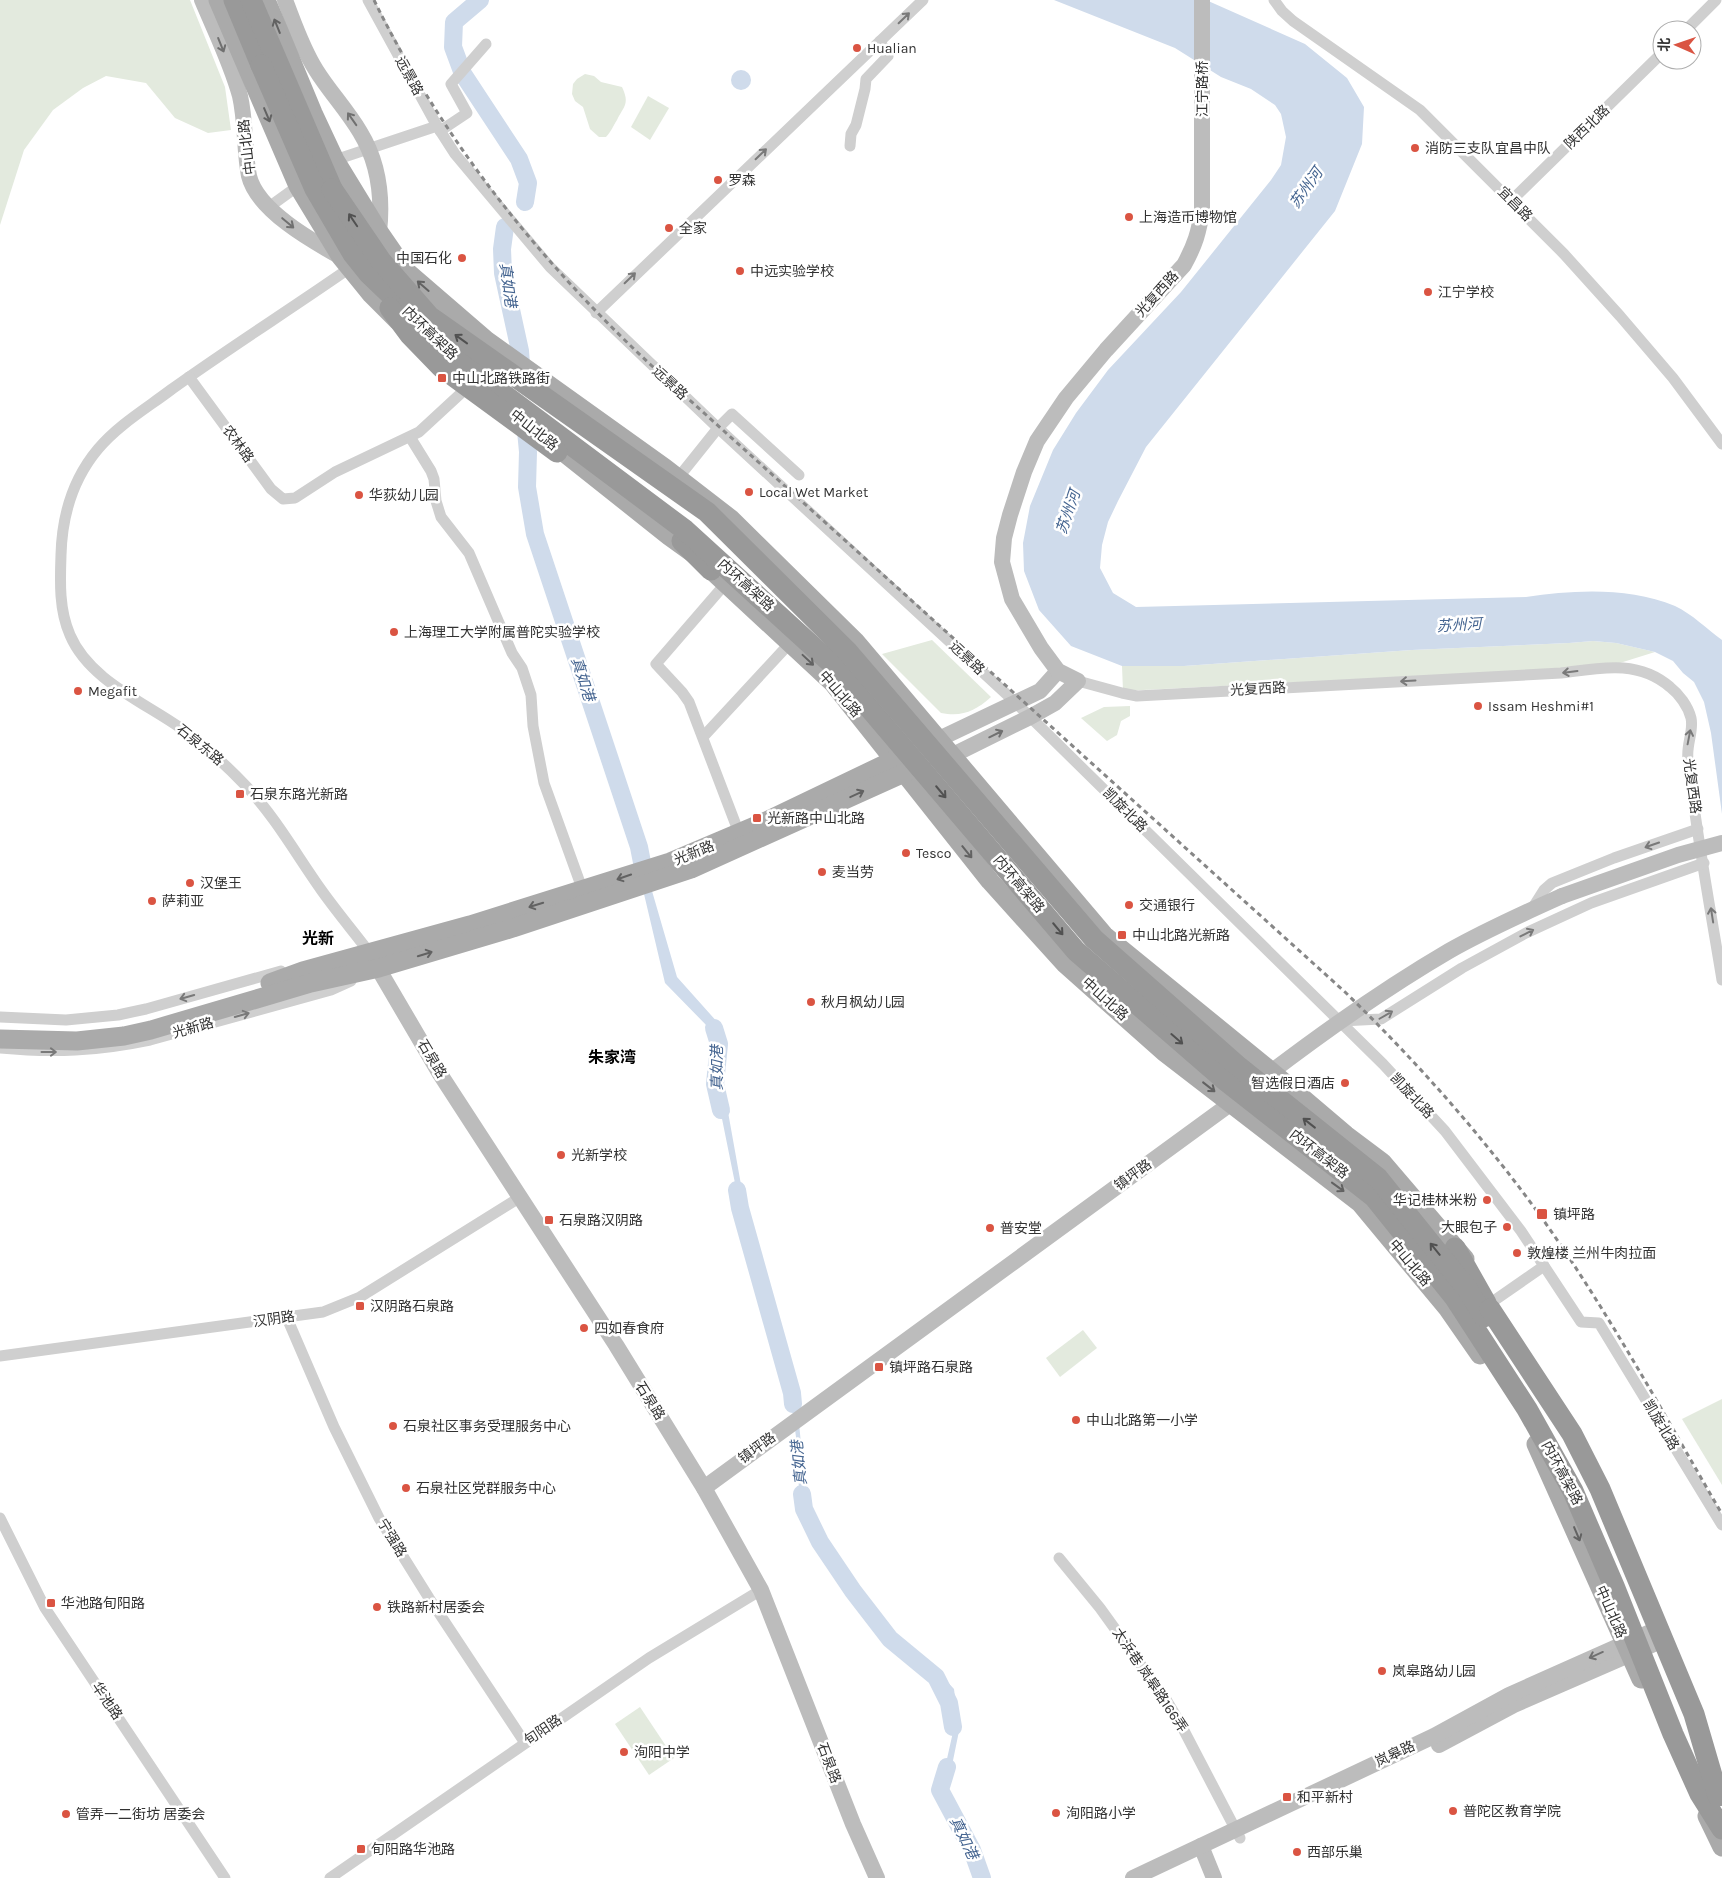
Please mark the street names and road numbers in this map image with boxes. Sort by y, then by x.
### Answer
street label: 远景路 [391,54,427,98]
street label: 江宁路桥 [1194,61,1211,117]
street label: 陕西北路 [1561,101,1613,153]
street label: 中山北路 [235,118,259,176]
street label: 宜昌路 [1494,183,1536,225]
street label: 光复西路 [1132,268,1182,320]
street label: 内环高架路 [399,303,461,363]
street label: 远景路 [649,362,691,404]
street label: 中山北路 [507,406,561,454]
street label: 农林路 [219,422,257,466]
street label: 内环高架路 [714,555,778,615]
street label: 远景路 [946,637,988,679]
street label: 中山北路 [815,667,865,721]
street label: 光复西路 [1230,679,1286,699]
street label: 石泉东路 [173,721,227,769]
street label: 光复西路 [1680,757,1704,815]
street label: 凯旋北路 [1099,784,1151,836]
street label: 光新路 [671,837,717,869]
street label: 内环高架路 [990,852,1048,916]
street label: 中山北路 [1079,974,1131,1024]
street label: 光新路 [170,1014,216,1042]
street label: 石泉路 [414,1037,450,1081]
street label: 凯旋北路 [1387,1070,1437,1122]
street label: 内环高架路 [1286,1126,1352,1182]
street label: 镇坪路 [1111,1156,1155,1194]
street label: 中山北路 [1385,1236,1435,1290]
street label: 汉阴路 [252,1308,296,1330]
street label: 石泉路 [632,1379,668,1423]
street label: 凯旋北路 [1639,1397,1683,1453]
street label: 镇坪路 [735,1429,779,1467]
street label: 内环高架路 [1538,1438,1586,1508]
street label: 宁强路 [374,1516,410,1560]
street label: 中山北路 [1592,1583,1630,1641]
street label: 太浜巷 岚皋路166弄 [1109,1625,1191,1735]
street label: 华池路 [88,1679,126,1723]
street label: 旬阳路 [521,1711,565,1749]
street label: 岚皋路 [1372,1737,1418,1771]
street label: 石泉路 [814,1740,844,1786]

